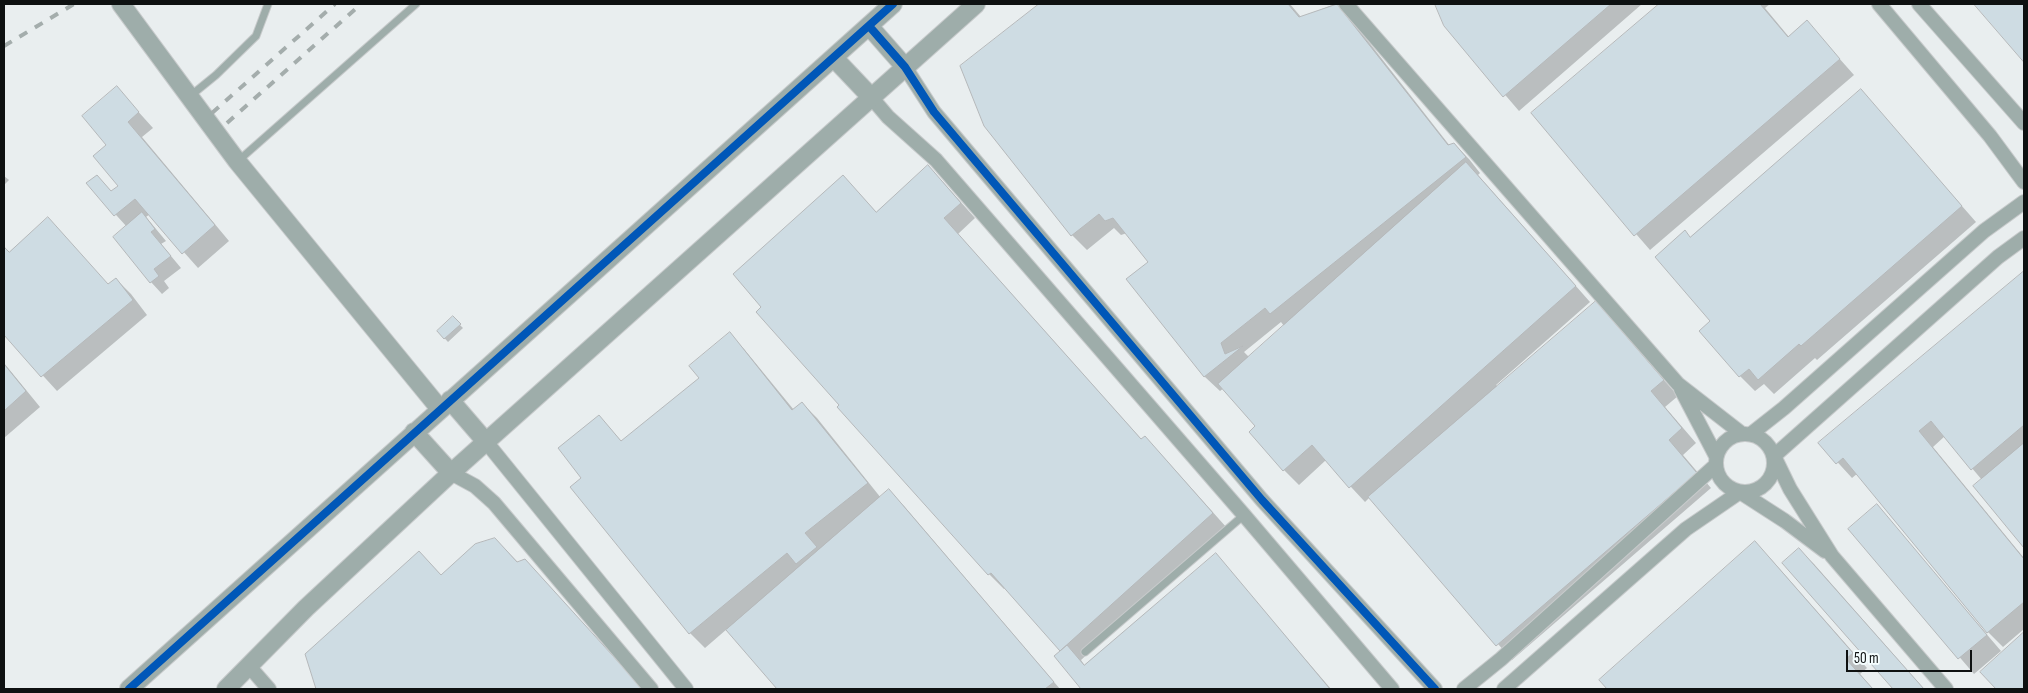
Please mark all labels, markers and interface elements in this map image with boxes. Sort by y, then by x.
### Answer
scale bar [1848,640,1974,672]
text: 50 m [1854,649,1879,668]

